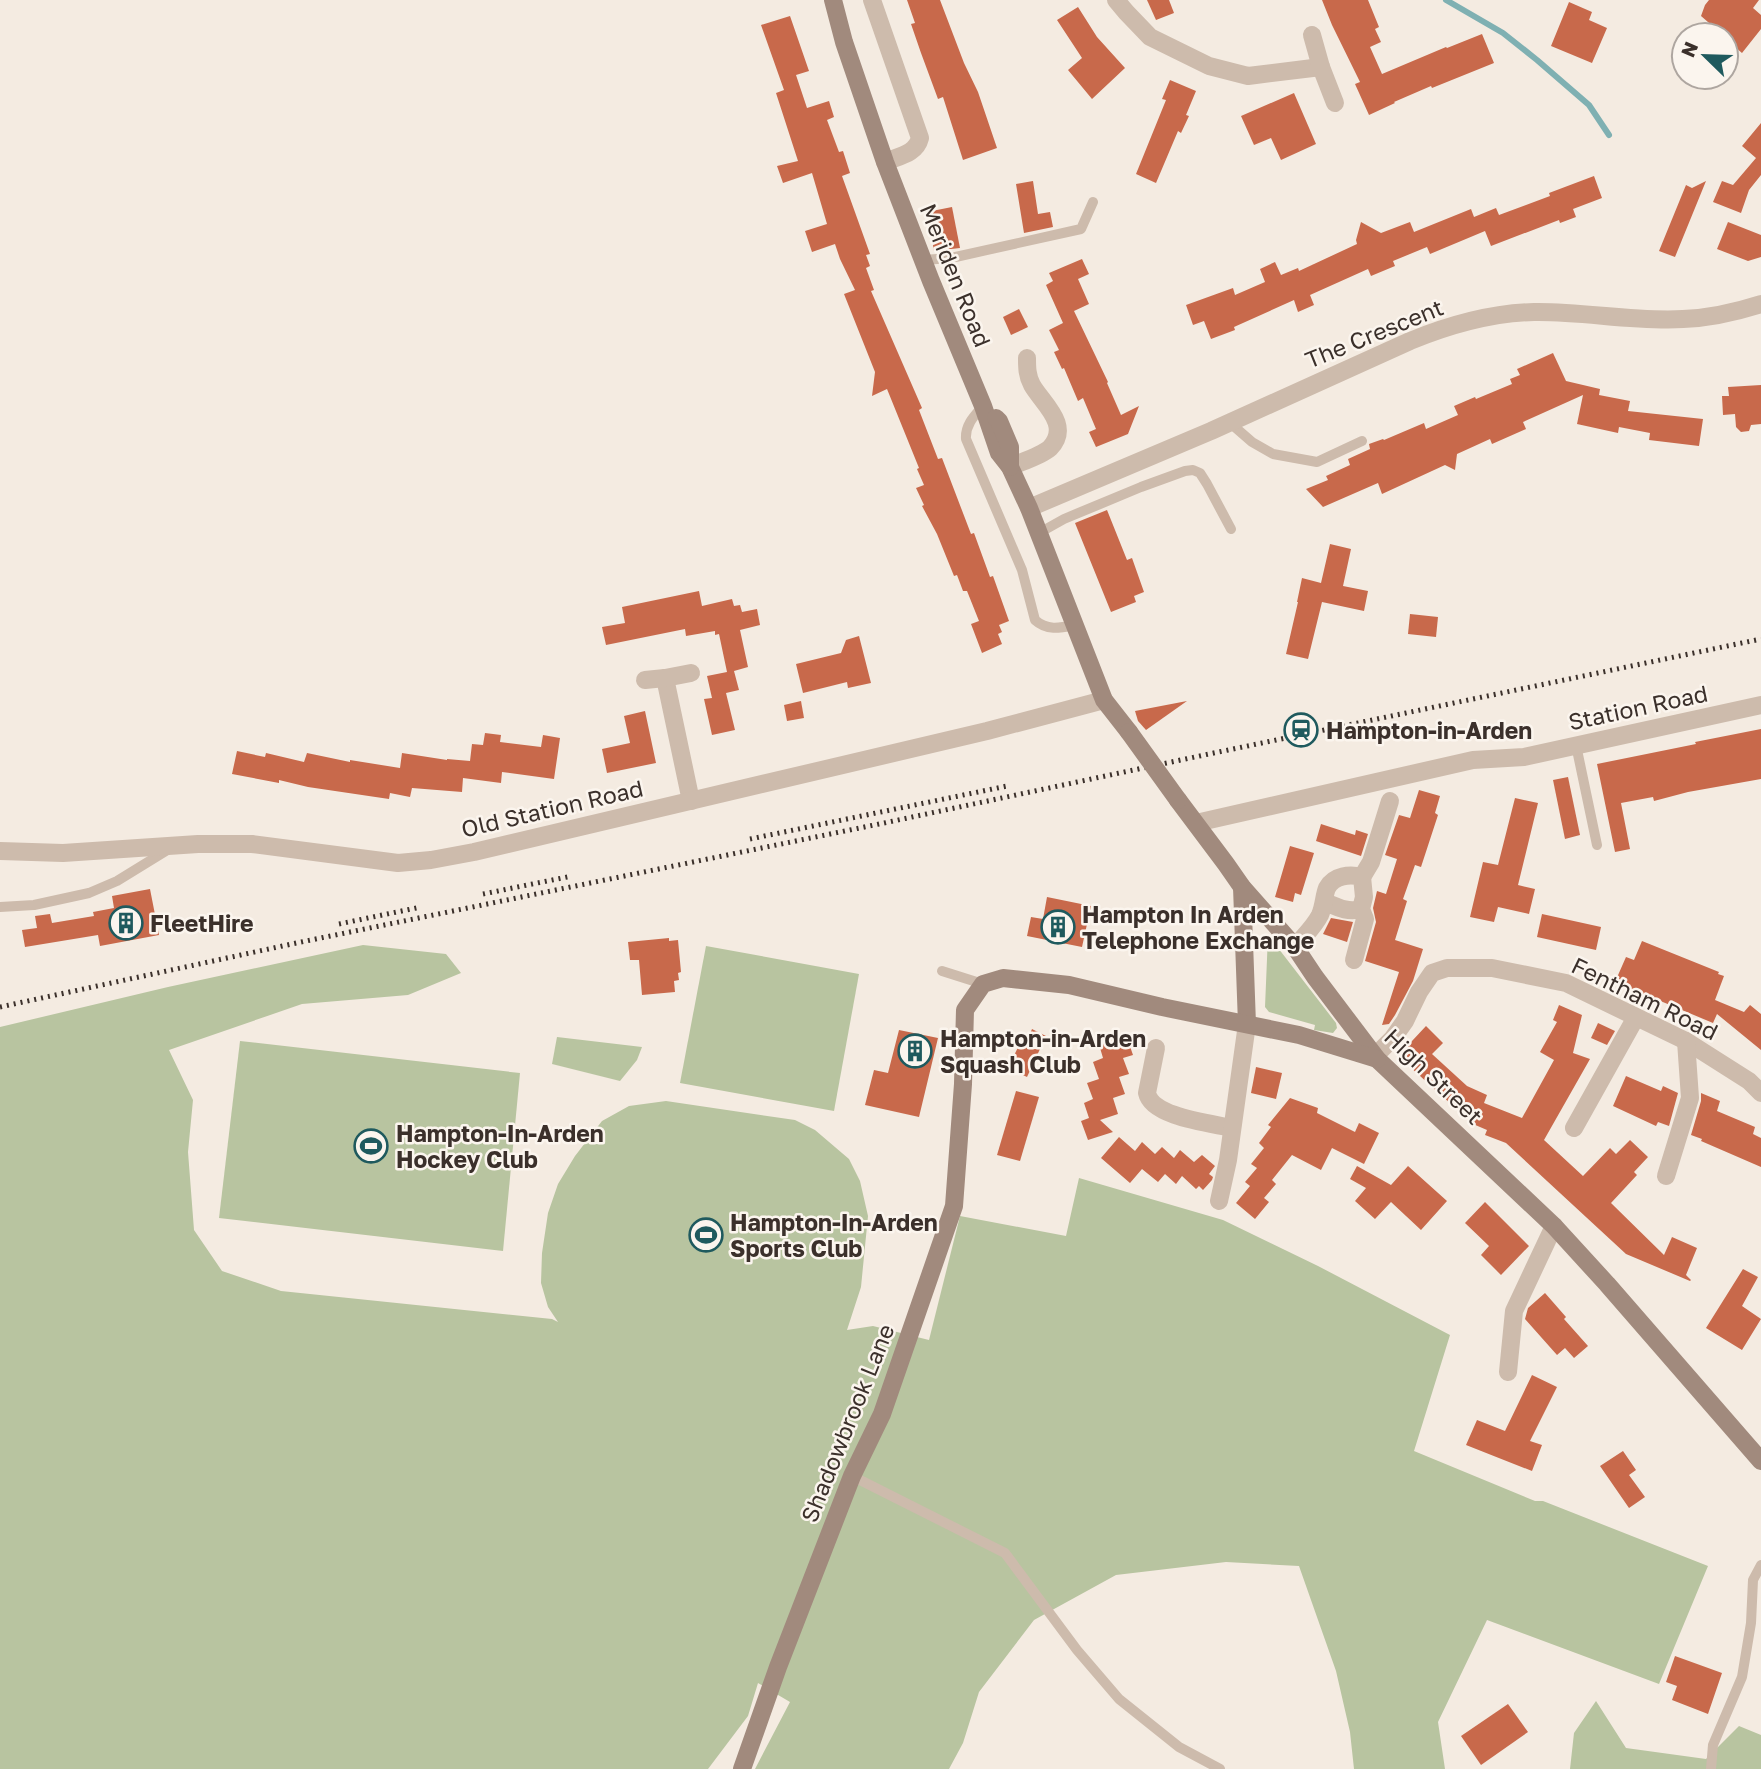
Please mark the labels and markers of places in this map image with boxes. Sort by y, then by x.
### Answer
station icon: Hampton-in-Arden [1282,711,1320,749]
place label: Hampton-in-Arden [1326,716,1532,744]
place label: Hampton In Arden Telephone Exchange [1082,900,1314,954]
building icon: FleetHire [107,904,145,942]
building icon: Hampton In Arden Telephone Exchange [1039,908,1077,946]
place label: FleetHire [150,909,253,937]
place label: Hampton-in-Arden Squash Club [940,1024,1146,1078]
building icon: Hampton-in-Arden Squash Club [896,1032,934,1070]
place label: Hampton-In-Arden Hockey Club [396,1119,604,1173]
sports icon: Hampton-In-Arden Hockey Club [352,1127,390,1165]
place label: Hampton-In-Arden Sports Club [730,1208,938,1262]
sports icon: Hampton-In-Arden Sports Club [687,1216,725,1254]

